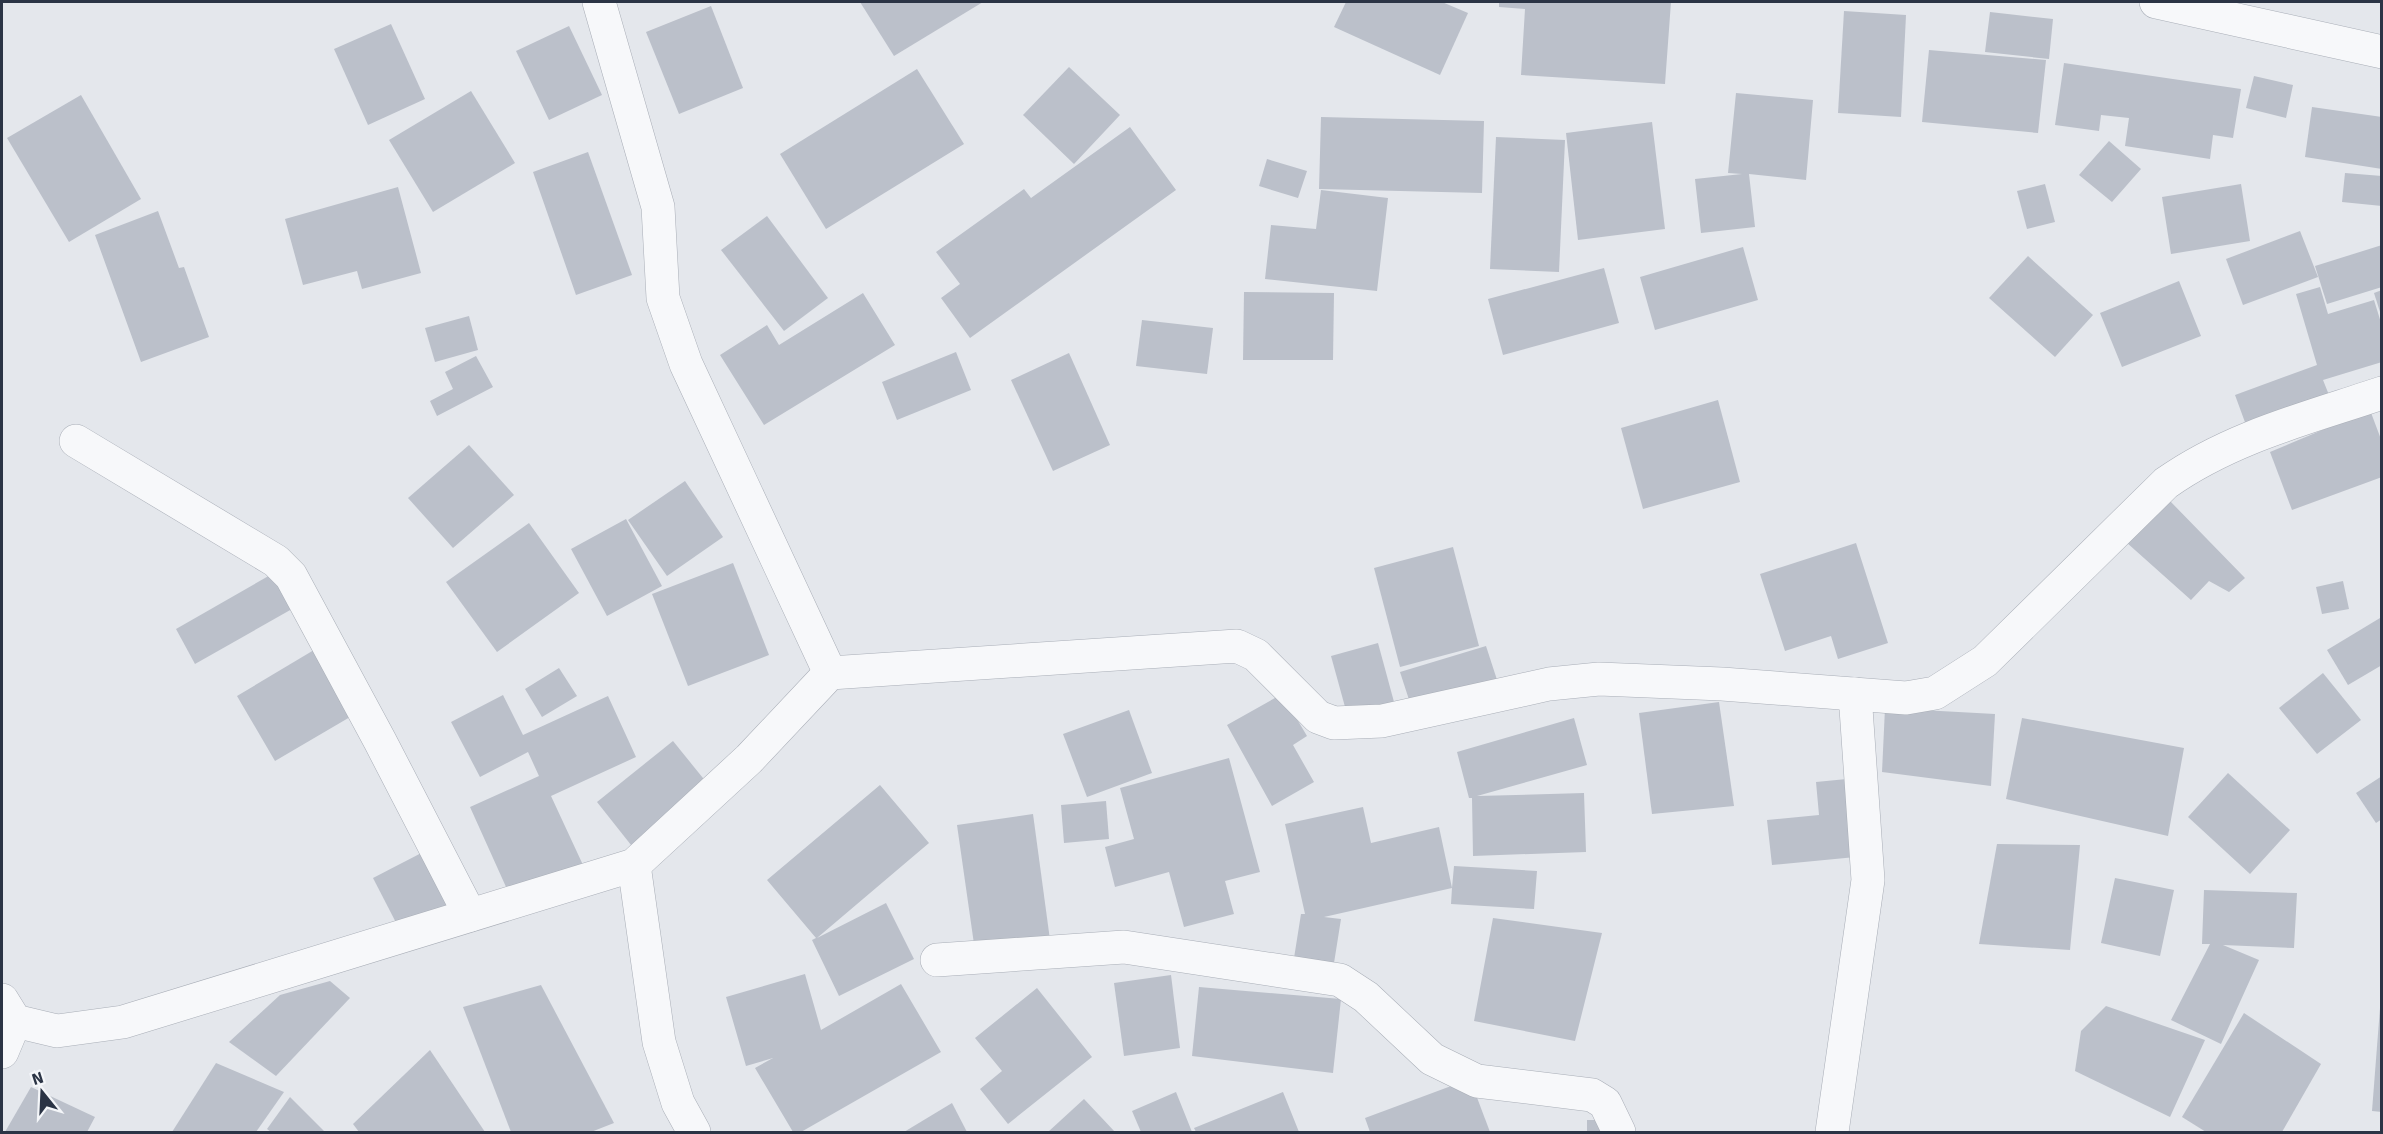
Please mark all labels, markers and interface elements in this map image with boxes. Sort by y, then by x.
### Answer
north arrow [12,1062,72,1122]
text: N [29,1067,46,1090]

